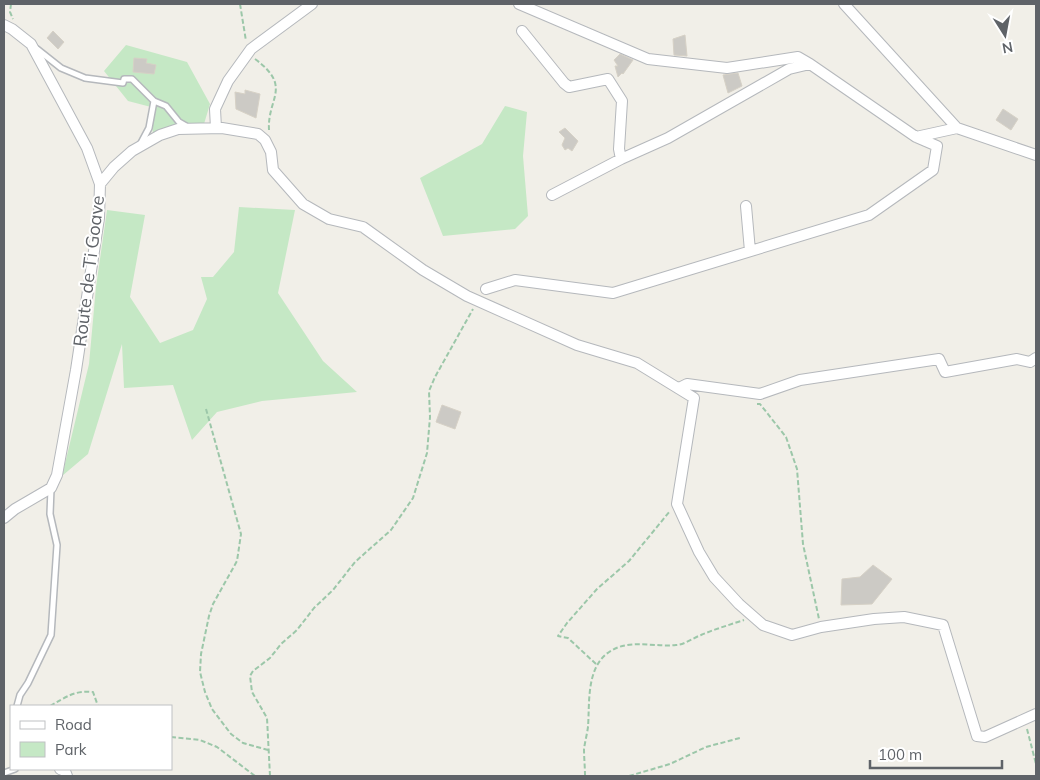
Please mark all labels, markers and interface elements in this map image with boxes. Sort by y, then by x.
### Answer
north arrow [980,10,1030,60]
text: N [1001,38,1014,58]
street label: Route de Ti Goave [68,194,109,348]
legend [10,705,172,770]
text: Road [55,715,92,734]
scale bar [870,738,1002,770]
text: Park [55,740,87,759]
text: 100 m [878,745,922,764]

